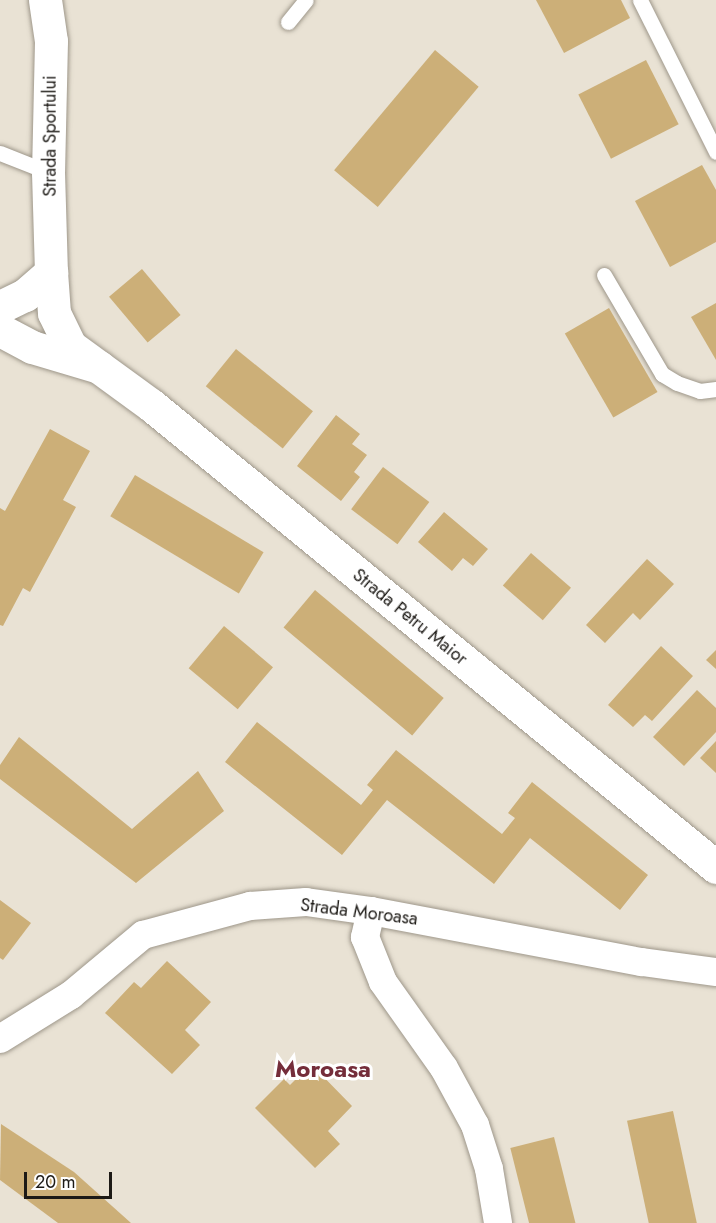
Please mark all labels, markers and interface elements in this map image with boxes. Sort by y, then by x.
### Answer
street label: Strada Sportului [39,75,61,197]
street label: Strada Petru Maior [348,564,472,670]
street label: Strada Moroasa [299,894,419,930]
district label: Moroasa [275,1055,371,1083]
scale bar [27,1160,116,1198]
text: 20 m [35,1169,75,1195]

